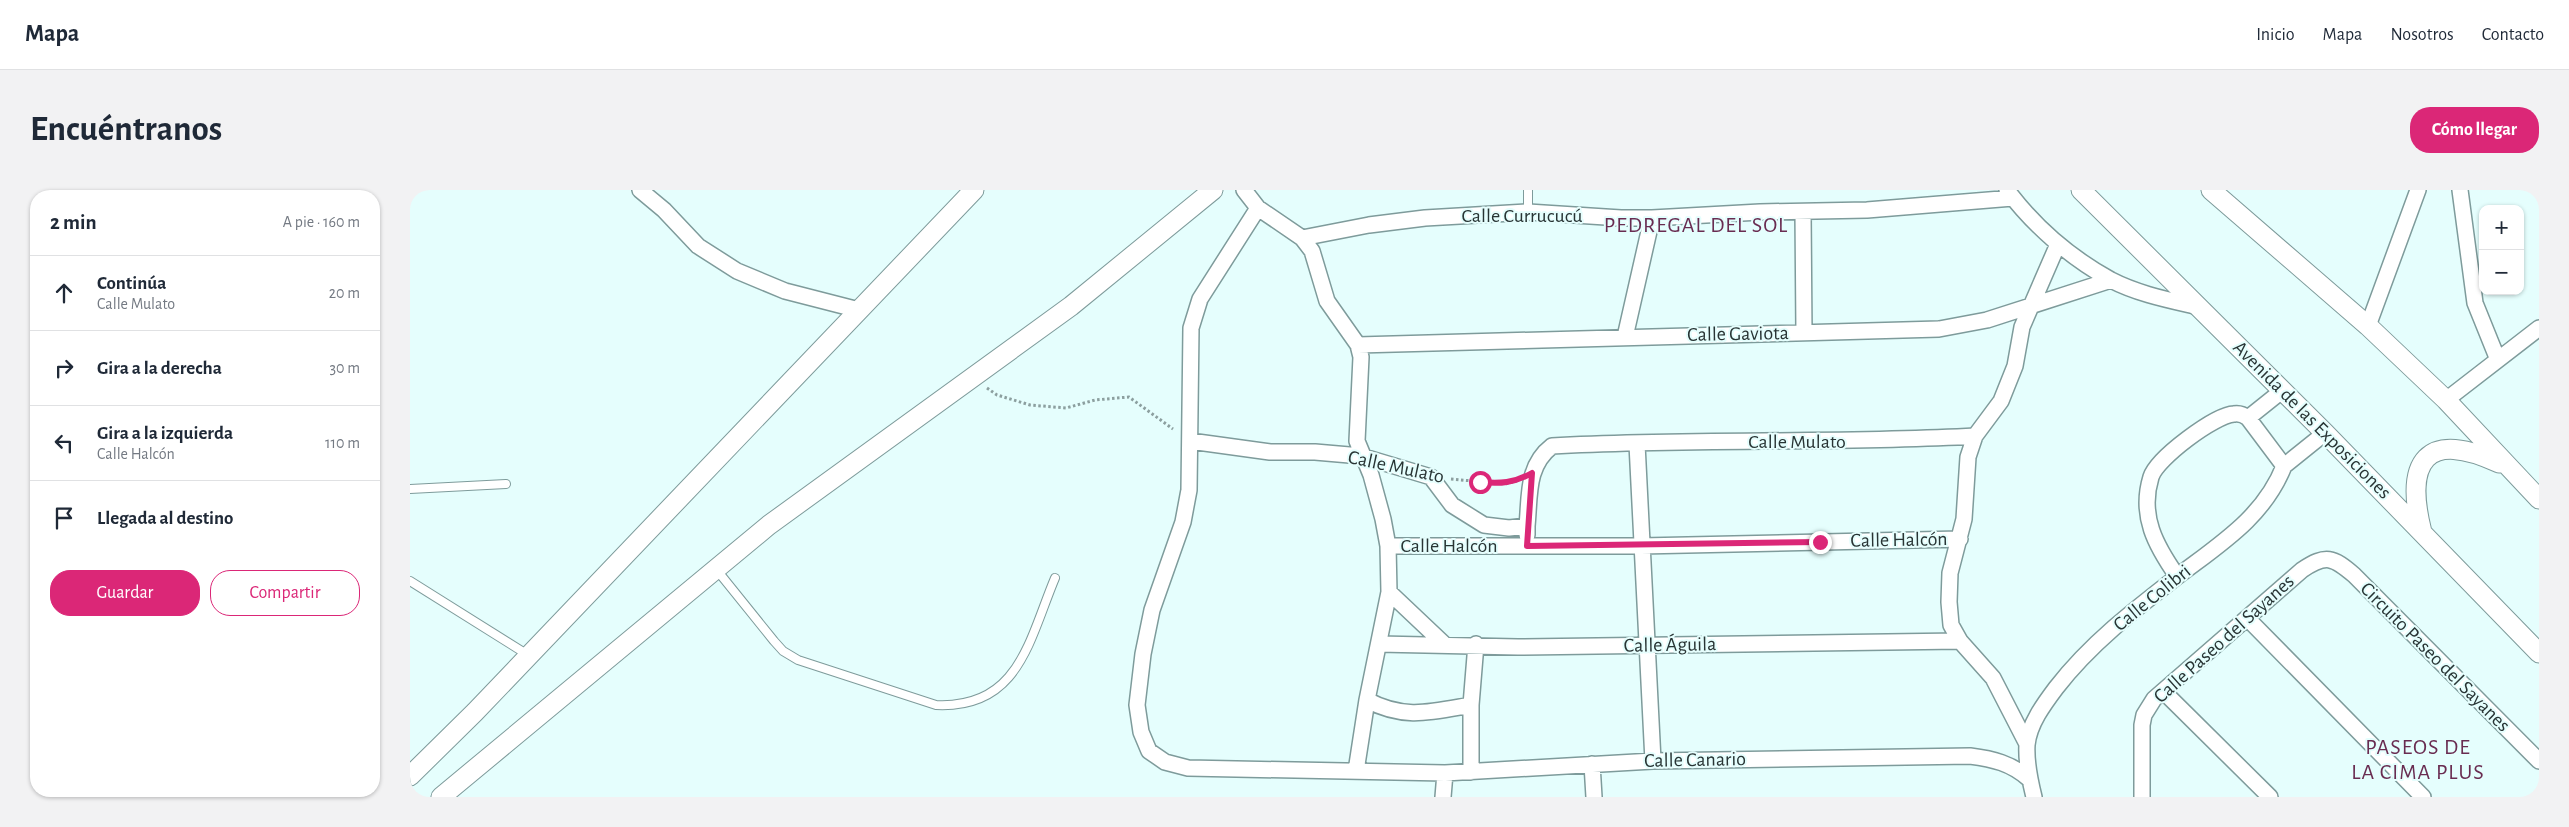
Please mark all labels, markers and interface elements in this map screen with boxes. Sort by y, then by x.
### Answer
text: Mapa [25,22,79,46]
text: Inicio [2256,26,2295,44]
text: Mapa [2323,26,2362,44]
text: Nosotros [2390,26,2454,44]
text: Contacto [2482,26,2544,44]
button: Cómo llegar [2410,107,2539,153]
text: Encuéntranos [30,112,222,147]
map controls [2479,205,2524,295]
button: + [2479,205,2524,250]
street label: Calle Currucucú [1461,206,1583,226]
text: 2 min [50,212,97,233]
text: A pie · 160 m [283,214,360,230]
district label: PEDREGAL DEL SOL [1604,214,1788,236]
button: − [2479,250,2524,295]
text: Continúa [97,274,166,293]
icon: ahead [50,279,78,307]
text: 20 m [329,285,360,301]
text: Calle Mulato [97,296,175,312]
street label: Calle Gaviota [1687,323,1789,345]
street label: Avenida de las Exposiciones [2229,337,2395,503]
icon: right [50,354,78,382]
text: Gira a la derecha [97,359,222,378]
text: 30 m [330,360,360,376]
text: Gira a la izquierda [97,424,233,443]
icon: left [50,429,78,457]
street label: Calle Mulato [1748,432,1846,452]
text: 110 m [325,435,360,451]
text: Calle Halcón [97,446,175,462]
street label: Calle Mulato [1346,447,1446,487]
route start [1469,471,1492,494]
icon: arrive [50,504,78,532]
text: Llegada al destino [97,509,234,528]
street label: Calle Halcón [1850,529,1948,551]
route end [1809,531,1832,554]
street label: Calle Halcón [1400,536,1498,556]
street label: Calle Colibri [2110,561,2194,635]
button: Guardar [50,570,200,616]
button: Compartir [210,570,360,616]
street label: Calle Paseo del Sayanes [2150,571,2298,707]
street label: Circuito Paseo del Sayanes [2356,578,2514,736]
street label: Calle Águila [1624,633,1716,656]
district label: PASEOS DE LA CIMA PLUS [2351,736,2485,783]
street label: Calle Canario [1644,749,1746,771]

